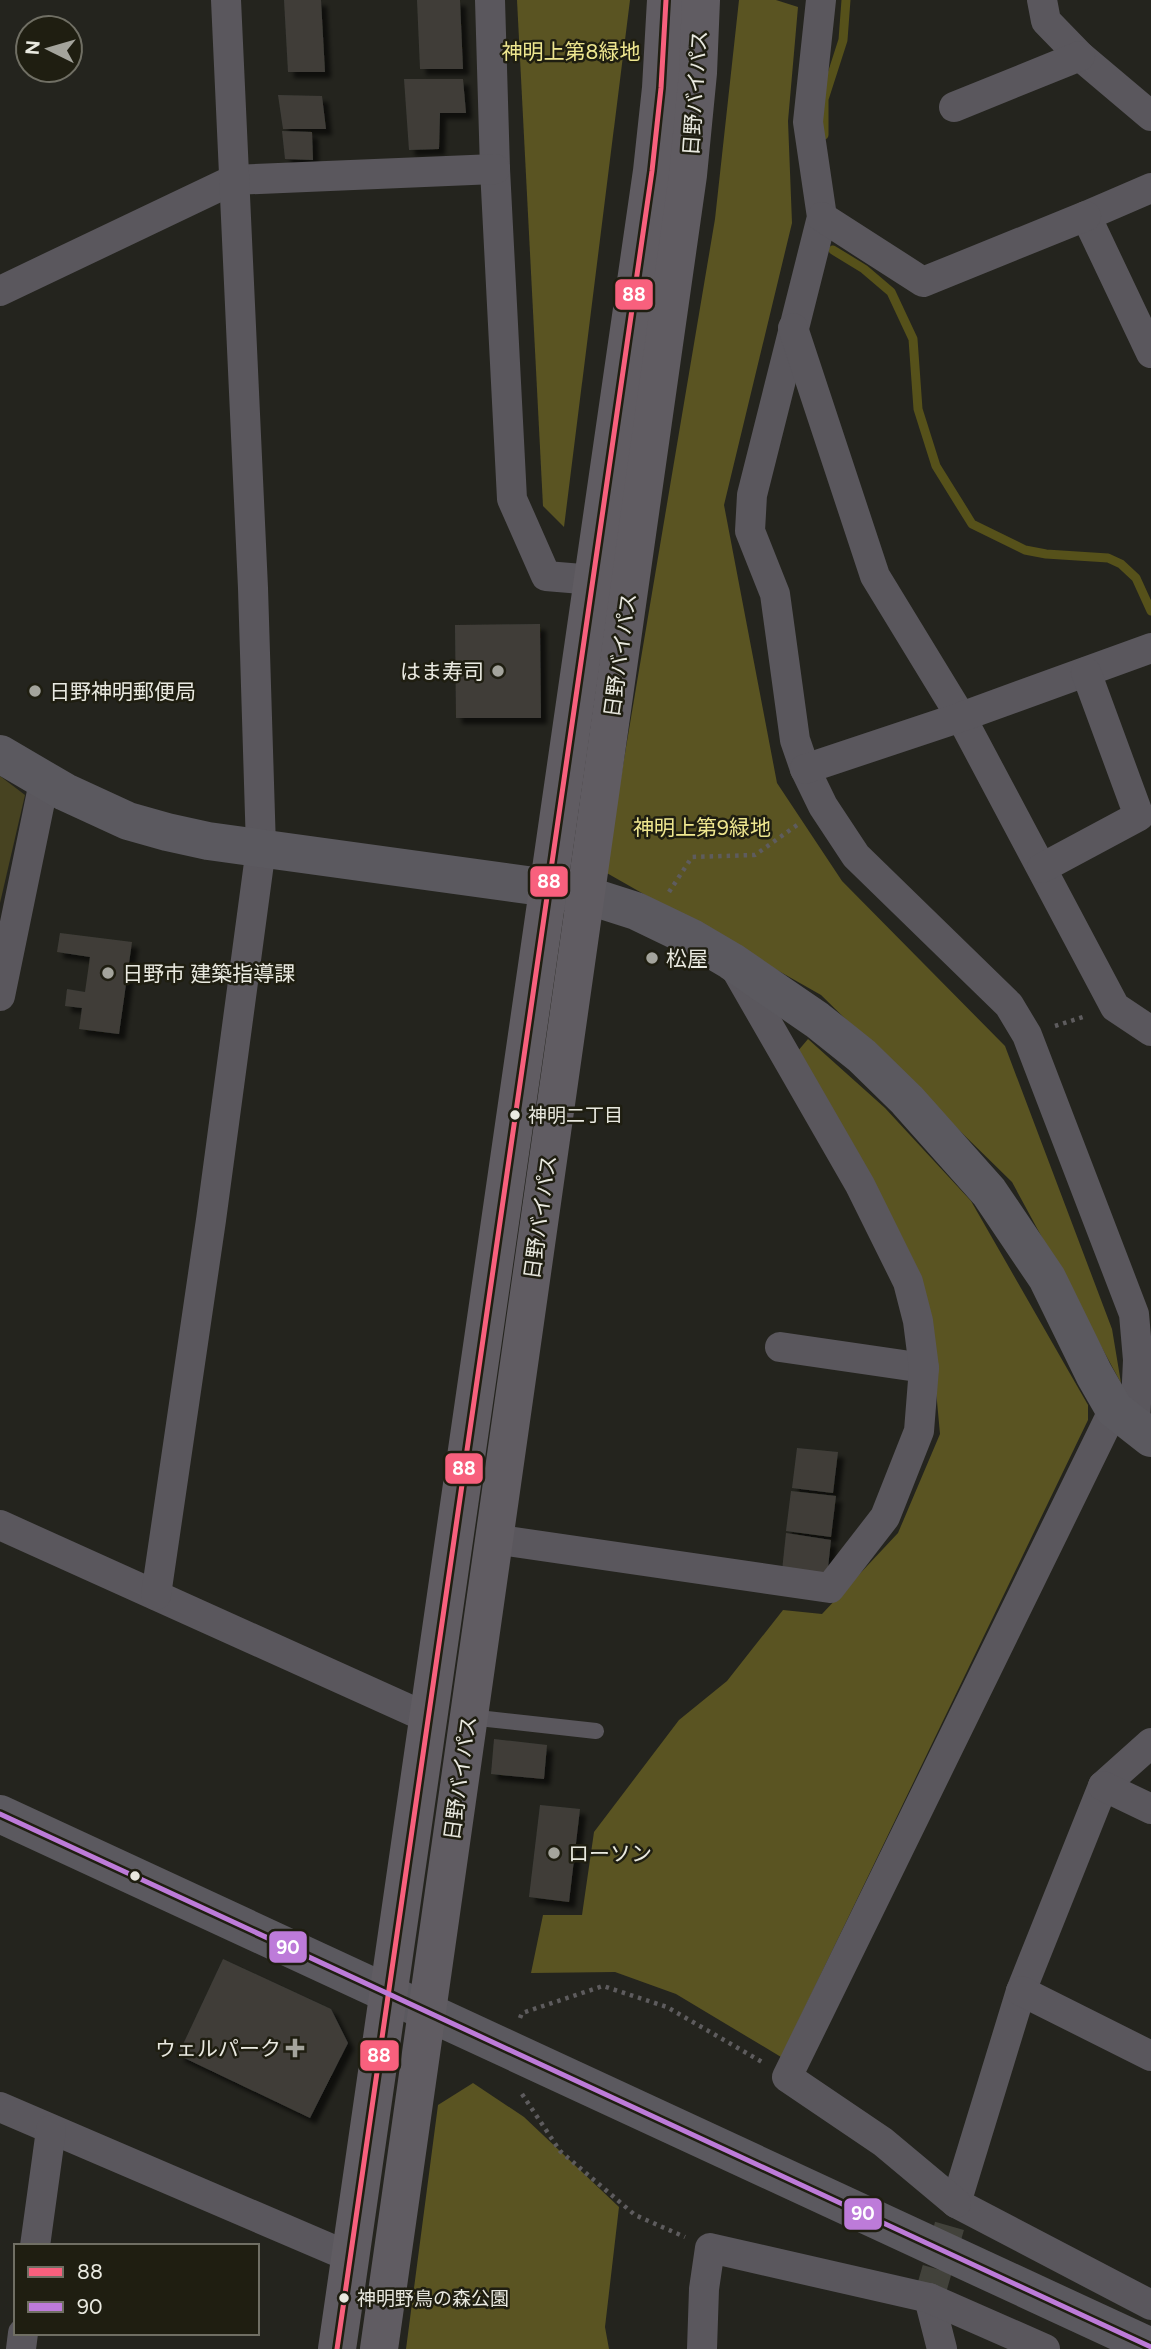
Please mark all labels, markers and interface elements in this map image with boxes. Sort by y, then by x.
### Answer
north arrow [14,14,84,84]
street label: 日野バイパス [678,29,712,157]
text: N [20,39,45,56]
park label: 神明上第8緑地 [502,39,640,64]
line badge: 88 [614,278,654,311]
text: 88 [622,283,646,306]
street label: 日野バイパス [599,591,641,719]
place label: はま寿司 [400,659,484,684]
marker: はま寿司 [490,663,506,679]
place label: 日野神明郵便局 [49,679,196,704]
marker: 日野神明郵便局 [27,683,43,699]
park label: 神明上第9緑地 [633,815,771,840]
line badge: 88 [529,865,569,898]
text: 88 [537,870,561,893]
place label: 松屋 [666,946,708,971]
marker: 松屋 [644,950,660,966]
place label: 日野市 建築指導課 [122,961,295,986]
marker: 日野市 建築指導課 [100,965,116,981]
place label: 神明二丁目 [528,1104,623,1127]
marker: 神明二丁目 [508,1108,522,1122]
street label: 日野バイパス [519,1153,561,1281]
line badge: 88 [444,1452,484,1485]
text: 88 [452,1457,476,1480]
street label: 日野バイパス [439,1714,481,1842]
place label: ローソン [568,1841,652,1866]
marker: ローソン [546,1845,562,1861]
unlabelled marker [128,1869,142,1883]
line badge: 90 [268,1930,308,1964]
text: 90 [276,1936,300,1959]
place label: ウェルパーク [155,2036,281,2061]
line badge: 88 [359,2039,400,2072]
marker: ウェルパーク [287,2040,303,2056]
text: 88 [367,2044,391,2067]
line badge: 90 [843,2197,883,2231]
text: 90 [851,2202,875,2225]
legend [14,2244,259,2335]
text: 88 [77,2259,103,2284]
place label: 神明野鳥の森公園 [357,2287,509,2310]
marker: 神明野鳥の森公園 [337,2291,351,2305]
text: 90 [77,2294,102,2319]

